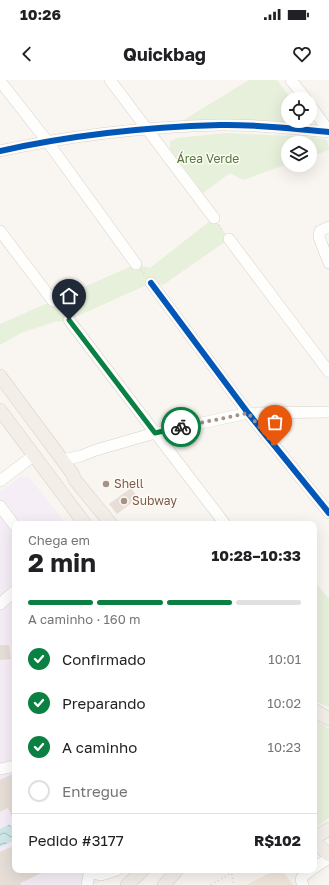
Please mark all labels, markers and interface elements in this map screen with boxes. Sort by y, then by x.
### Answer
text: 10:26 [20,5,61,23]
icon: back [16,43,38,65]
text: Quickbag [123,43,206,65]
icon: heart [291,43,313,65]
map controls [281,92,317,172]
button: locate [281,92,317,128]
button: layers [281,136,317,172]
park label: Área Verde [177,151,239,166]
pin [52,279,86,320]
icon: home [58,285,80,307]
pin [258,405,292,446]
courier [161,407,201,447]
icon: bag [264,411,286,433]
icon: bike [170,416,192,438]
place label: Shell [114,476,144,491]
marker: Shell [101,479,111,489]
place label: Subway [132,493,177,508]
marker: Subway [119,496,129,506]
text: Chega em [28,532,90,548]
text: 10:28–10:33 [211,546,301,564]
text: 2 min [28,547,96,578]
text: A caminho · 160 m [28,611,141,627]
icon: check [28,648,50,670]
text: Confirmado [62,650,146,668]
text: 10:01 [268,651,301,667]
icon: check [28,692,50,714]
text: Preparando [62,694,146,712]
text: 10:02 [267,695,301,711]
icon: check [28,736,50,758]
text: A caminho [62,738,137,756]
text: 10:23 [268,739,301,755]
text: Entregue [62,782,128,800]
text: Pedido #3177 [28,831,124,849]
text: R$102 [254,831,301,849]

